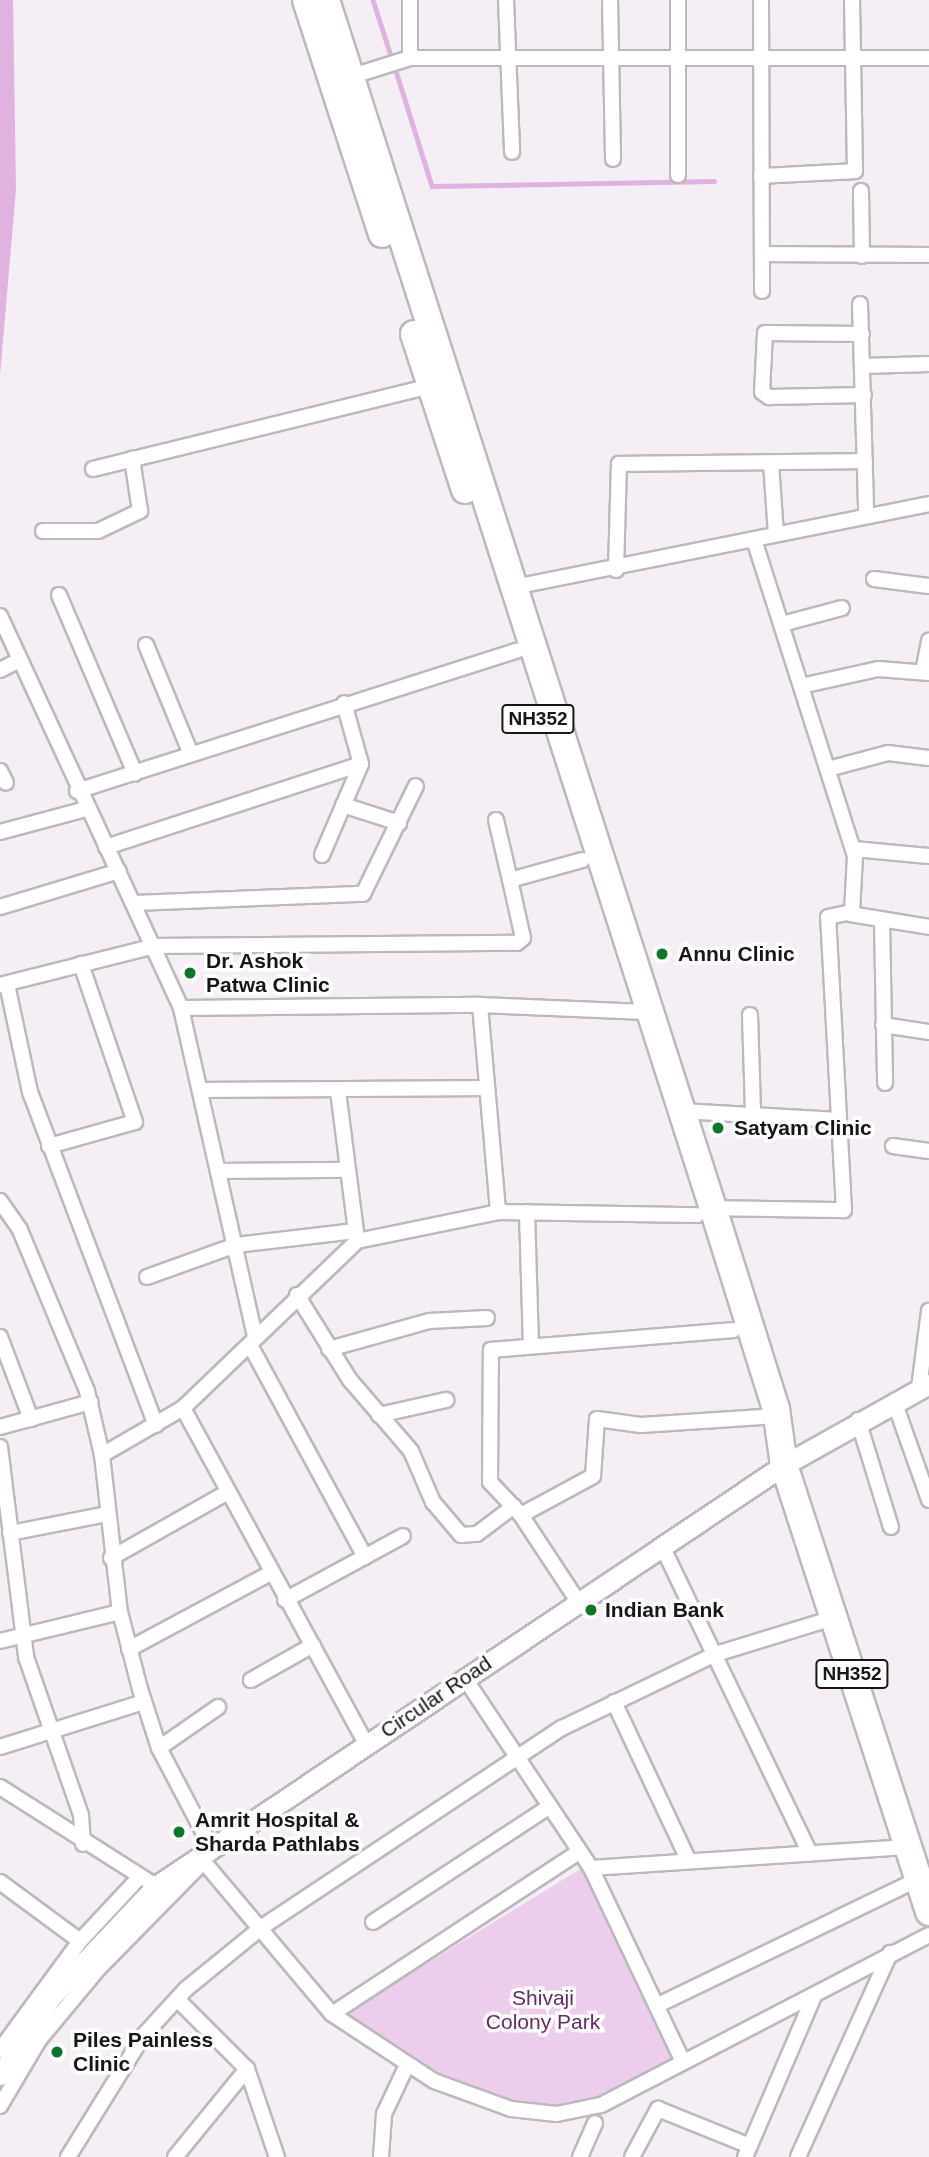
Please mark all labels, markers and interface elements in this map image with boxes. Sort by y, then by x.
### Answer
road number: NH352 [501,704,575,734]
place label: Annu Clinic [678,941,795,967]
marker: Annu Clinic [652,944,672,964]
place label: Dr. Ashok Patwa Clinic [206,948,330,998]
marker: Dr. Ashok Patwa Clinic [180,963,200,983]
place label: Satyam Clinic [734,1115,872,1141]
marker: Satyam Clinic [708,1118,728,1138]
place label: Indian Bank [605,1597,724,1623]
marker: Indian Bank [583,1602,599,1618]
street label: Circular Road [376,1651,496,1743]
road number: NH352 [815,1658,889,1690]
place label: Amrit Hospital & Sharda Pathlabs [195,1807,360,1857]
marker: Amrit Hospital & Sharda Pathlabs [169,1822,189,1842]
park label: Shivaji Colony Park [486,1985,600,2035]
place label: Piles Painless Clinic [73,2027,213,2077]
marker: Piles Painless Clinic [47,2042,67,2062]

